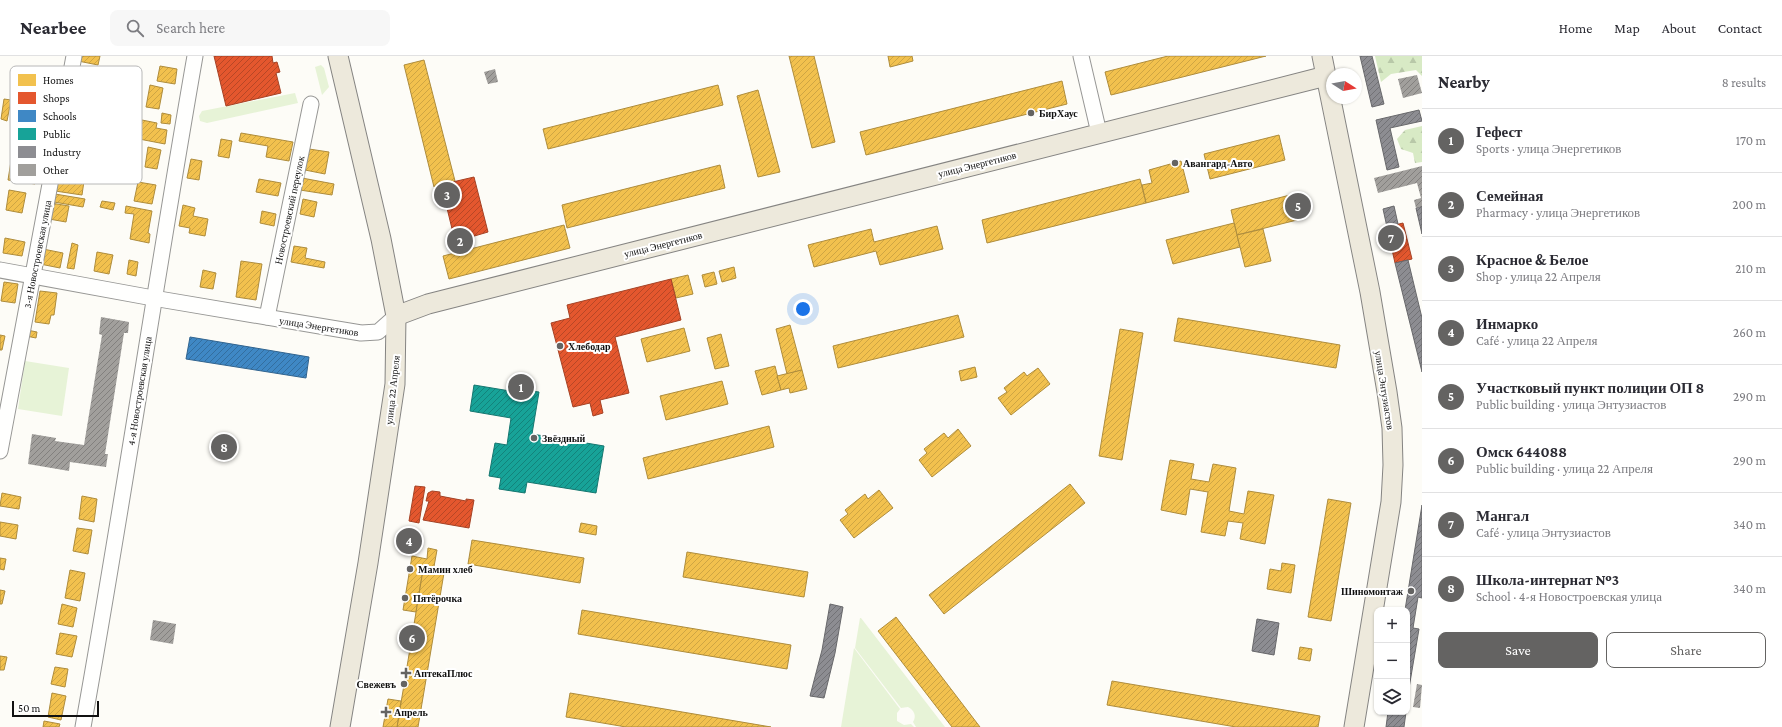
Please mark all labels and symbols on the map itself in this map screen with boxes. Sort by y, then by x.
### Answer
legend [10,66,142,184]
north arrow [1326,68,1362,104]
text: Homes [43,74,74,86]
text: Shops [43,92,70,105]
marker: БирХаус [1026,108,1036,118]
place label: БирХаус [1039,108,1078,119]
text: Schools [43,110,77,122]
text: Public [43,128,71,140]
text: Industry [43,146,82,159]
street label: улица Энергетиков [937,149,1018,180]
street label: Новостроевский переулок [273,155,306,265]
marker: Авангард-Авто [1170,158,1180,168]
place label: Авангард-Авто [1183,158,1252,169]
text: Other [43,164,69,176]
pin: 3 [434,180,460,210]
pin: 5 [1285,191,1311,221]
street label: 3-я Новостроевская улица [22,199,53,309]
pin: 7 [1378,223,1404,253]
pin: 2 [447,226,473,256]
street label: улица Энергетиков [623,229,704,260]
your location [793,299,813,319]
street label: улица Энергетиков [278,315,360,338]
street label: 4-я Новостроевская улица [125,335,154,446]
marker: Хлебодар [555,341,565,351]
place label: Хлебодар [568,341,611,352]
street label: улица Энтузиастов [1373,350,1396,431]
street label: улица 22 Апреля [383,355,402,425]
pin: 1 [508,372,534,402]
pin: 8 [211,432,237,462]
marker: Звёздный [529,433,539,443]
place label: Звёздный [542,433,586,444]
pin: 4 [396,526,422,556]
marker: Мамин хлеб [405,564,415,574]
place label: Мамин хлеб [418,564,473,575]
place label: Шиномонтаж [1341,586,1404,597]
marker: Шиномонтаж [1406,586,1416,596]
marker: Пятёрочка [400,593,410,603]
place label: Пятёрочка [413,593,462,604]
pin: 6 [399,623,425,653]
marker: АптекаПлюс [401,668,411,678]
place label: АптекаПлюс [414,668,473,679]
place label: Свежевъ [356,679,396,690]
marker: Свежевъ [399,679,409,689]
scale bar [12,699,99,718]
marker: Апрель [381,707,391,717]
place label: Апрель [394,707,429,718]

